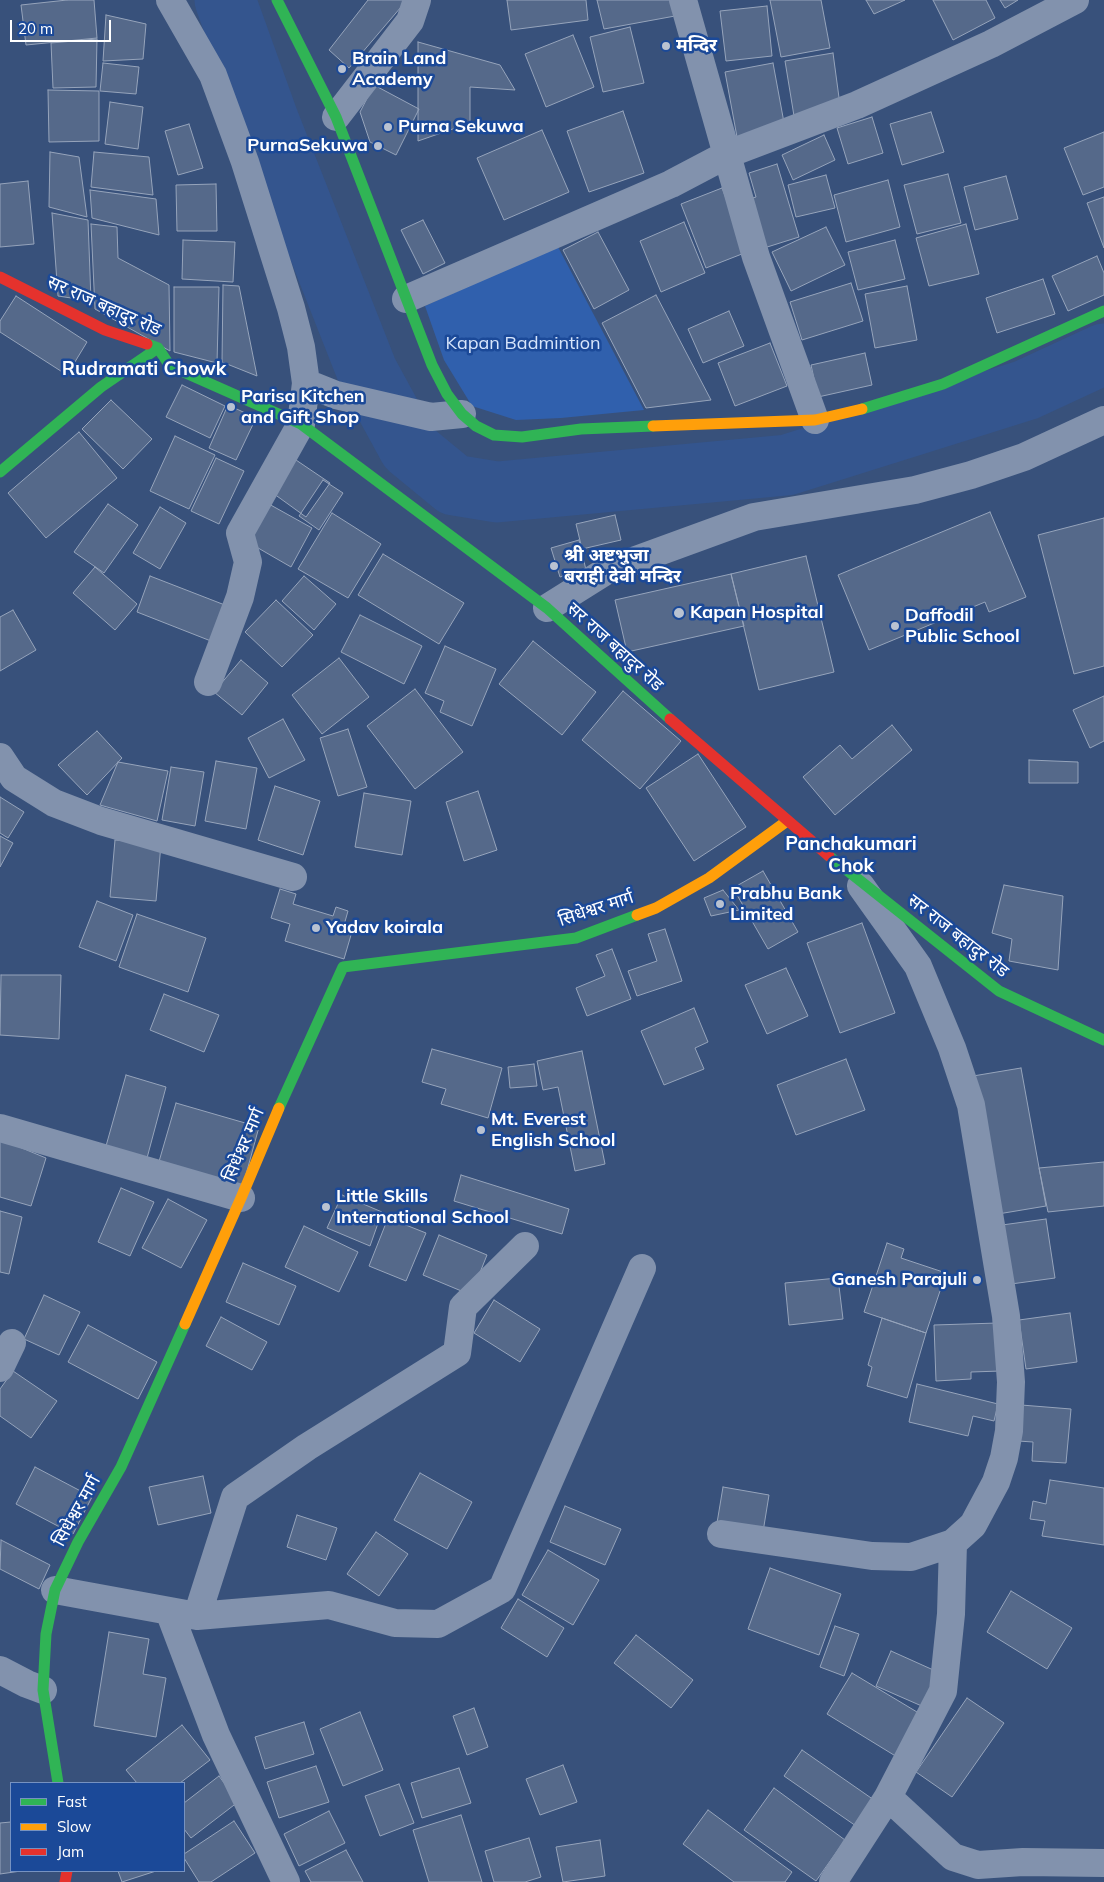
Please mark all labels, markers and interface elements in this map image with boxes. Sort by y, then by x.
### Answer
scale bar [12,10,114,42]
text: 20 m [18,19,53,38]
place label: मन्दिर [676,35,717,57]
marker: मन्दिर [660,40,672,52]
place label: Brain Land Academy [352,48,446,90]
marker: Brain Land Academy [336,63,348,75]
place label: Purna Sekuwa [398,116,524,138]
marker: Purna Sekuwa [382,121,394,133]
place label: PurnaSekuwa [247,135,368,157]
marker: PurnaSekuwa [372,140,384,152]
street label: सर राज बहादुर रोड [44,271,164,341]
park label: Kapan Badmintion [446,333,600,355]
district label: Rudramati Chowk [62,358,226,380]
place label: Parisa Kitchen and Gift Shop [241,386,365,428]
marker: Parisa Kitchen and Gift Shop [225,401,237,413]
place label: श्री अष्टभुजा बराही देवी मन्दिर [564,545,681,588]
marker: श्री अष्टभुजा बराही देवी मन्दिर [548,560,560,572]
street label: सर राज बहादुर रोड [562,598,668,696]
place label: Kapan Hospital [690,602,823,624]
place label: Daffodil Public School [905,605,1020,648]
marker: Kapan Hospital [672,606,686,620]
marker: Daffodil Public School [889,620,901,632]
district label: Panchakumari Chok [785,833,917,877]
place label: Prabhu Bank Limited [730,883,842,926]
street label: सिधेश्वर मार्ग [556,887,636,931]
street label: सर राज बहादुर रोड [903,890,1013,982]
marker: Prabhu Bank Limited [714,898,726,910]
place label: Yadav koirala [326,917,443,939]
marker: Yadav koirala [310,922,322,934]
street label: सिधेश्वर मार्ग [219,1105,269,1185]
place label: Mt. Everest English School [491,1109,616,1152]
marker: Mt. Everest English School [475,1124,487,1136]
place label: Little Skills International School [336,1186,509,1228]
marker: Little Skills International School [320,1201,332,1213]
place label: Ganesh Parajuli [831,1269,967,1291]
marker: Ganesh Parajuli [971,1274,983,1286]
street label: सिधेश्वर मार्ग [49,1472,105,1550]
legend [10,1782,185,1872]
text: Fast [57,1792,87,1811]
text: Slow [57,1817,91,1836]
text: Jam [57,1842,84,1861]

